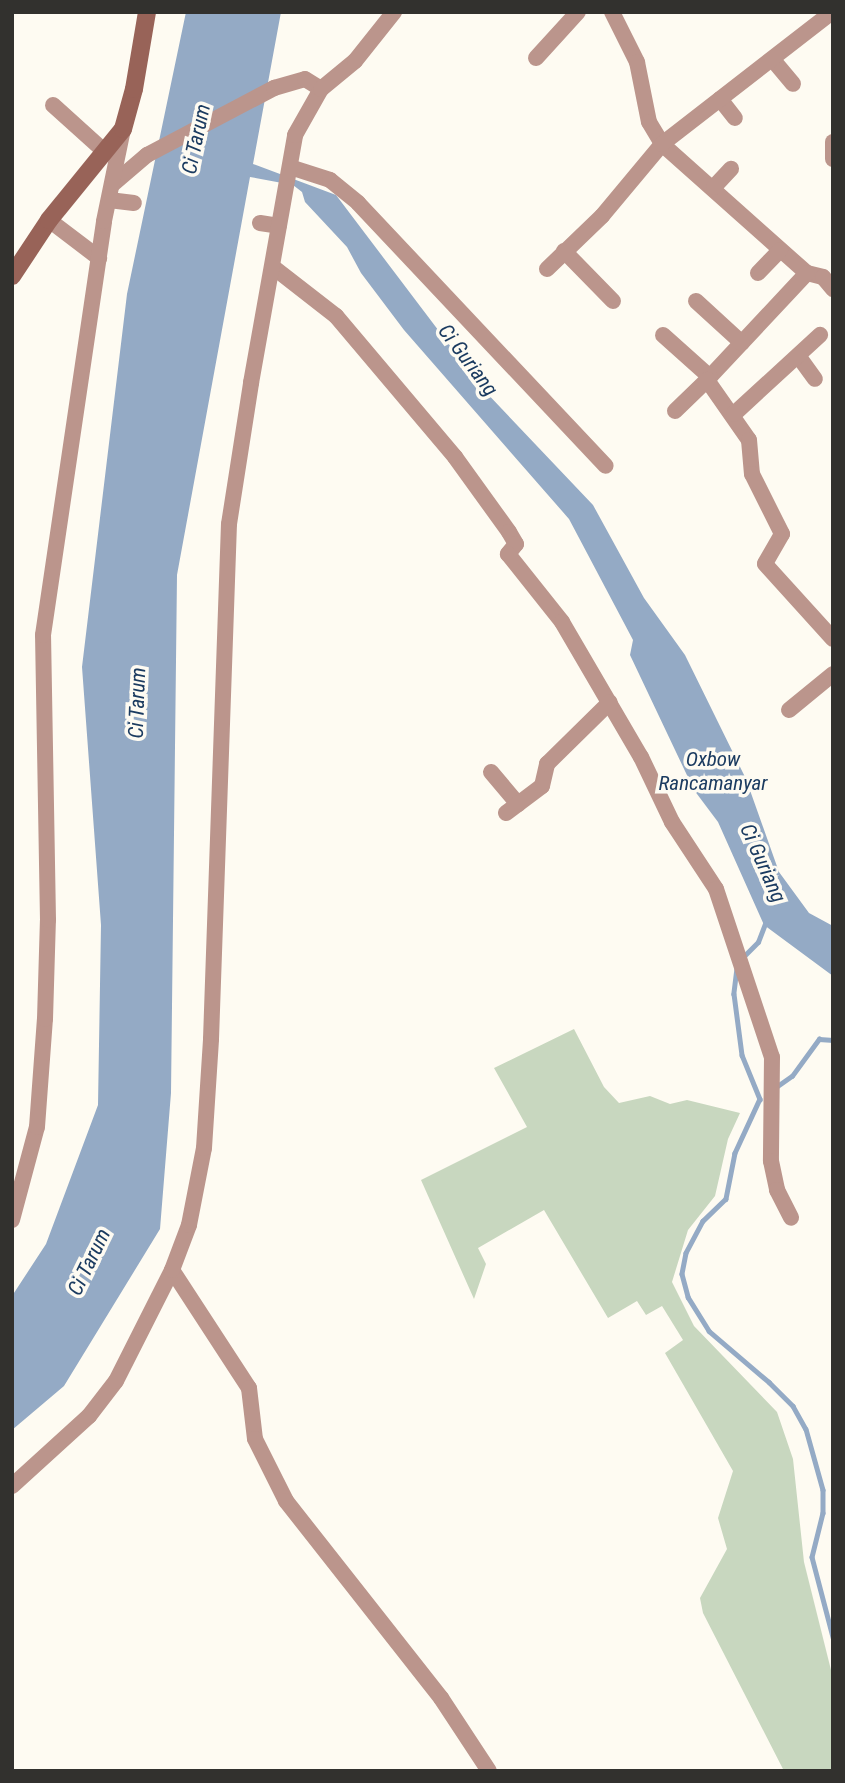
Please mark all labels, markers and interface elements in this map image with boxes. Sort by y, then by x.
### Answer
water label: Ci Tarum [176,101,216,177]
water label: Ci Guriang [433,319,503,401]
water label: Ci Tarum [123,667,151,739]
water label: Oxbow Rancamanyar [659,746,767,796]
water label: Ci Guriang [735,820,791,906]
water label: Ci Tarum [62,1224,116,1300]

